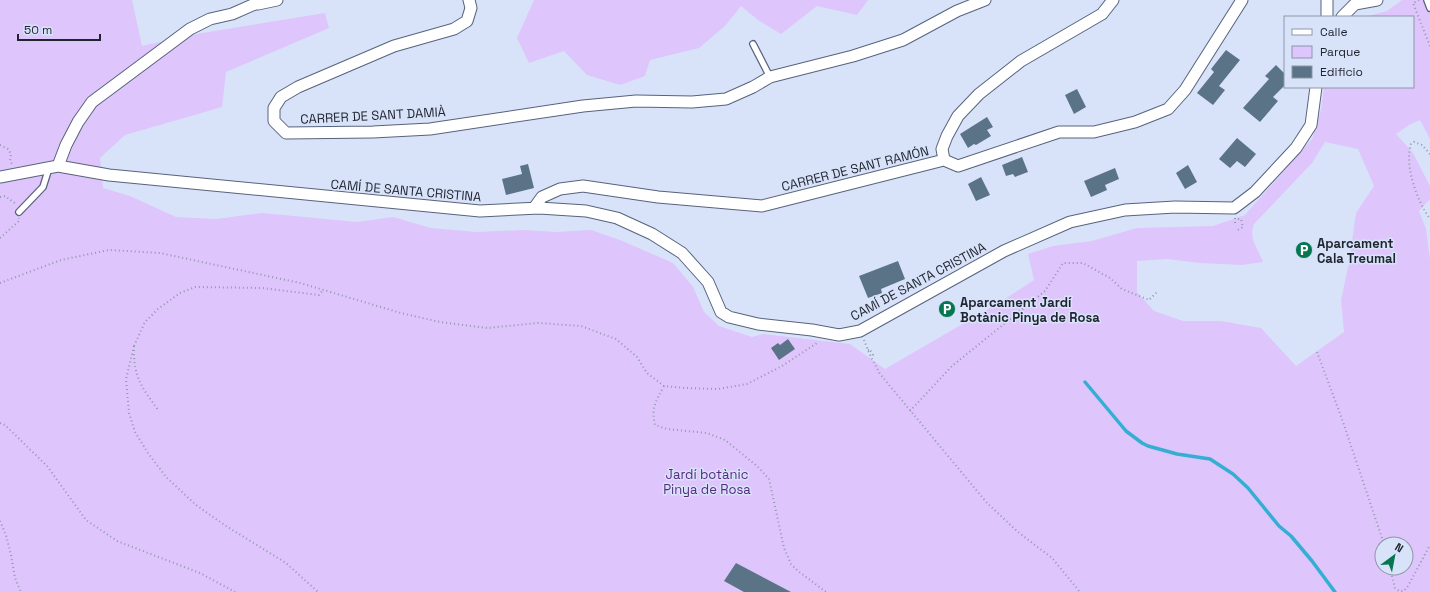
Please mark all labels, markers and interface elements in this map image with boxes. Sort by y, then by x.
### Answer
scale bar [18,16,100,42]
legend [1284,16,1414,88]
text: 50 m [24,22,52,38]
text: Calle [1320,24,1348,40]
text: Parque [1320,44,1360,60]
text: Edificio [1320,64,1363,80]
street label: CARRER DE SANT DAMIÀ [300,103,446,128]
street label: CARRER DE SANT RAMÓN [780,142,931,195]
street label: CAMÍ DE SANTA CRISTINA [330,175,482,206]
place label: Aparcament Cala Treumal [1317,235,1396,267]
street label: CAMÍ DE SANTA CRISTINA [847,238,989,324]
parking icon: Aparcament Cala Treumal [1294,240,1314,260]
place label: Aparcament Jardí Botànic Pinya de Rosa [960,294,1100,326]
parking icon: Aparcament Jardí Botànic Pinya de Rosa [937,299,957,319]
park label: Jardí botànic Pinya de Rosa [663,466,751,498]
north arrow [1374,536,1414,576]
text: N [1392,540,1406,555]

